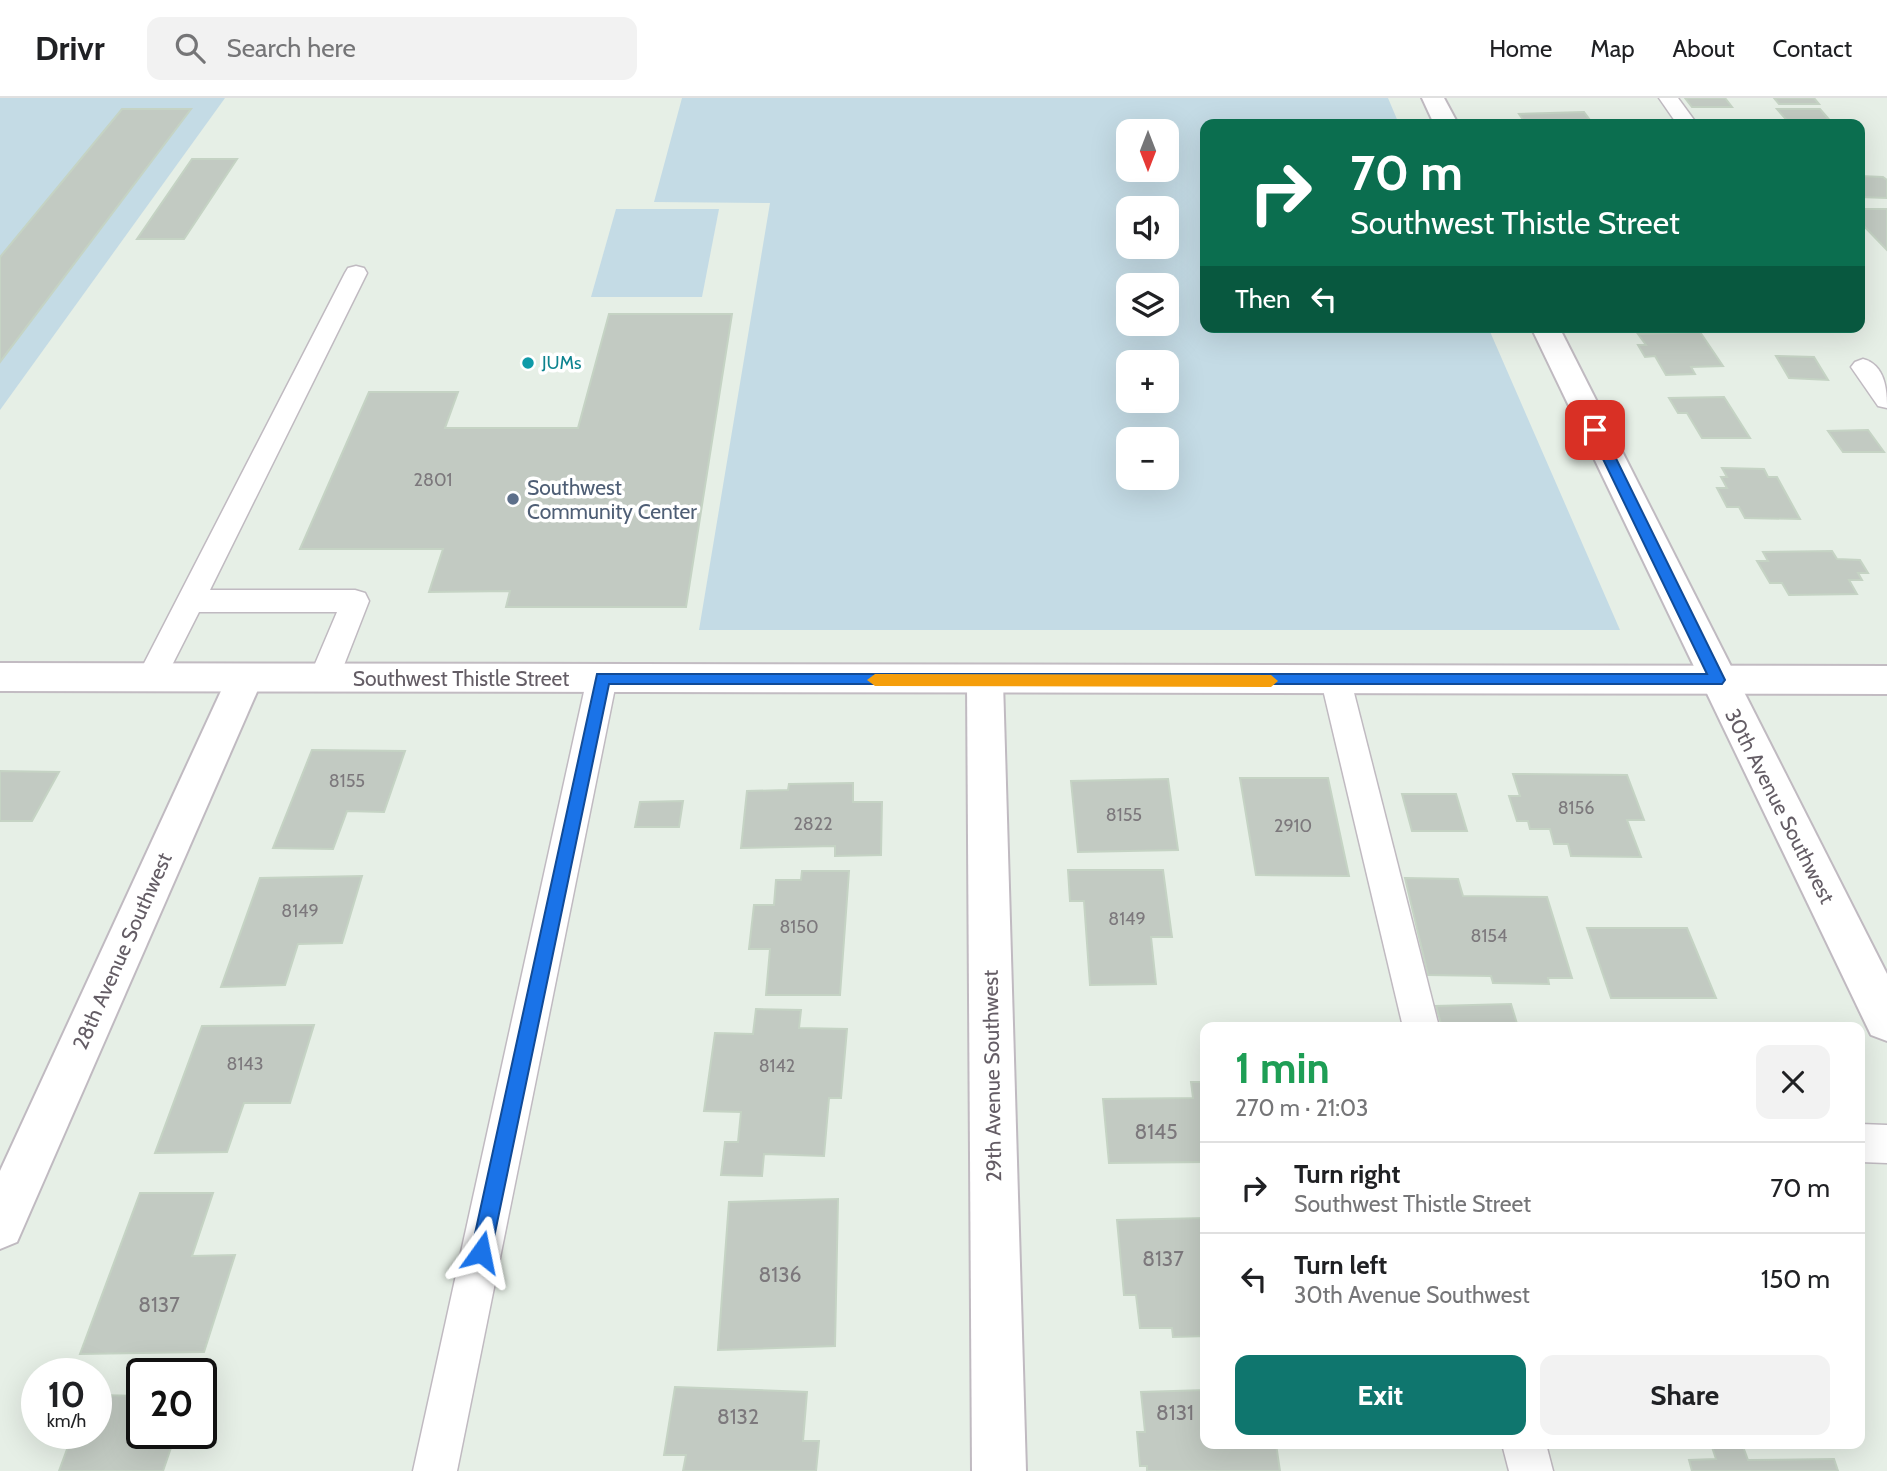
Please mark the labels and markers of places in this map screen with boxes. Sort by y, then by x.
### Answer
place label: JUMs [541,352,581,374]
marker: JUMs [520,355,536,371]
pin [1565,400,1625,460]
place label: Southwest Community Center [527,475,697,524]
marker: Southwest Community Center [505,491,521,507]

